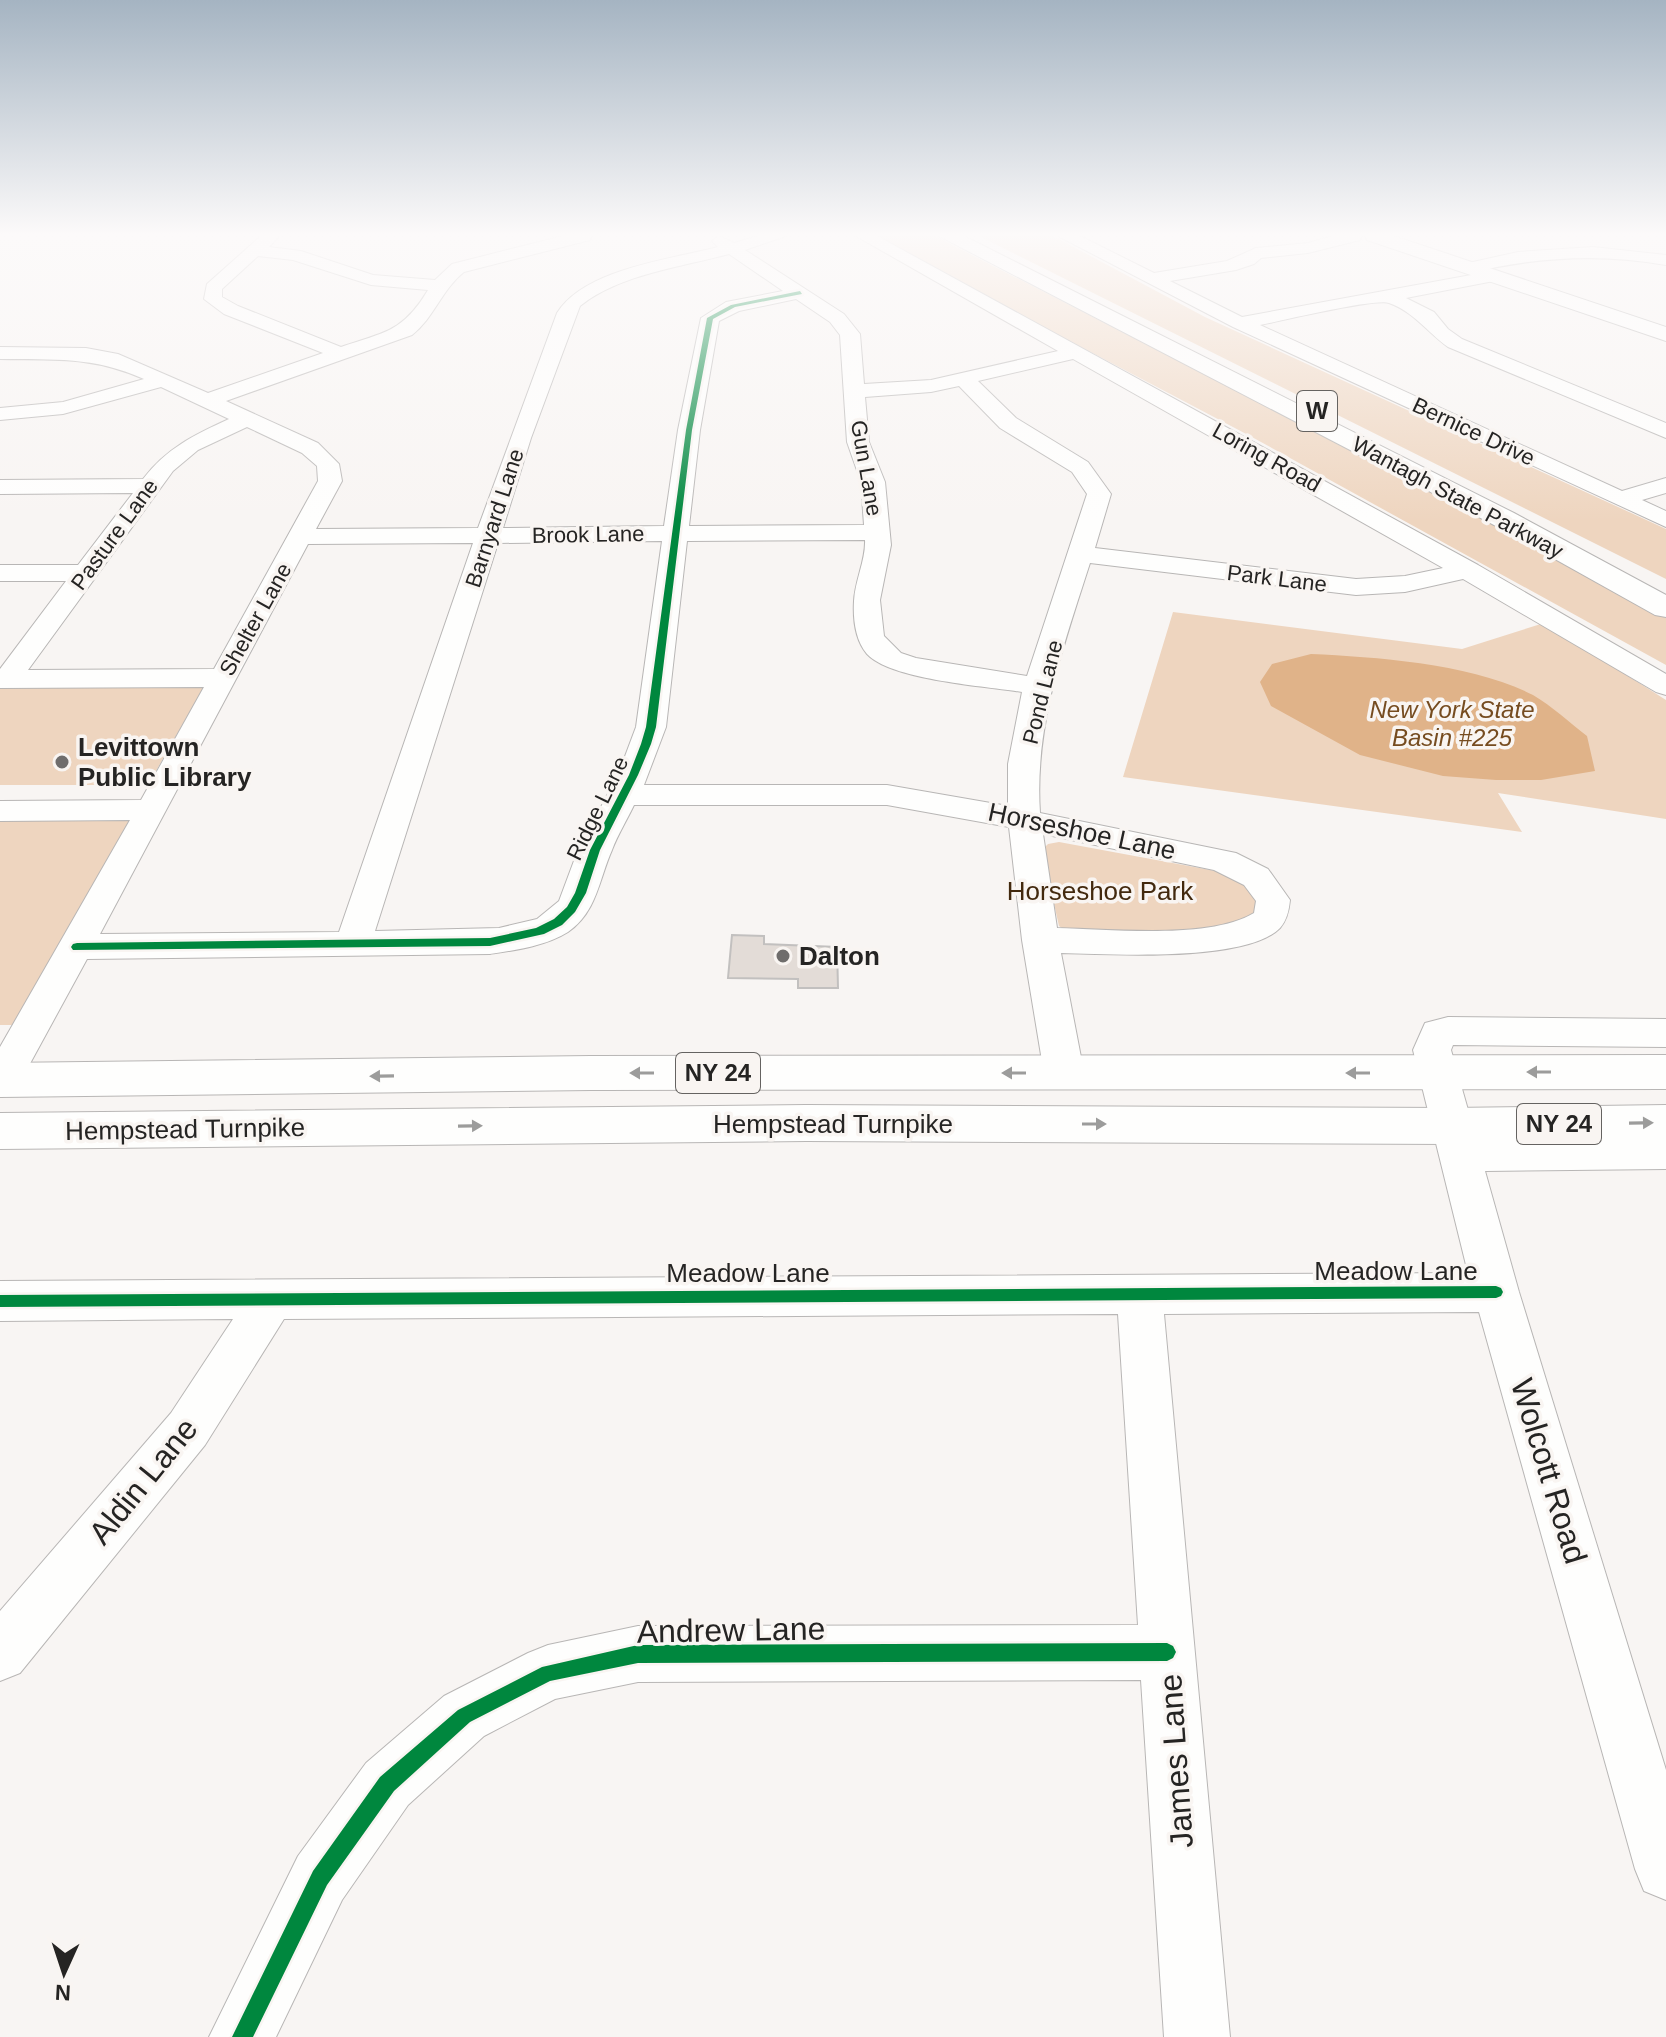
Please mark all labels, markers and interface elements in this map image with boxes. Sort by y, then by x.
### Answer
road number: W [1297,391,1337,431]
street label: Bernice Drive [1409,392,1539,471]
street label: Loring Road [1208,417,1325,497]
street label: Gun Lane [846,418,887,518]
street label: Wantagh State Parkway [1348,431,1567,564]
street label: Barnyard Lane [460,446,529,591]
street label: Pasture Lane [66,474,163,595]
street label: Brook Lane [532,521,644,548]
street label: Shelter Lane [214,559,297,680]
street label: Park Lane [1226,560,1328,597]
street label: Pond Lane [1017,637,1067,747]
water label: New York State Basin #225 [1370,696,1534,751]
place label: Levittown Public Library [78,732,252,792]
street label: Ridge Lane [562,752,633,864]
marker: Levittown Public Library [53,753,71,771]
street label: Horseshoe Lane [986,796,1178,866]
park label: Horseshoe Park [1007,876,1194,906]
place label: Dalton [799,941,880,971]
marker: Dalton [774,947,792,965]
road number: NY 24 [676,1053,760,1093]
one-way arrow [1526,1066,1551,1078]
one-way arrow [629,1067,654,1079]
one-way arrow [1001,1067,1026,1079]
one-way arrow [1345,1067,1370,1079]
one-way arrow [369,1069,394,1082]
road number: NY 24 [1517,1104,1601,1144]
street label: Hempstead Turnpike [713,1109,953,1139]
street label: Hempstead Turnpike [65,1112,305,1146]
one-way arrow [1629,1117,1654,1129]
one-way arrow [1082,1118,1107,1130]
one-way arrow [458,1120,483,1132]
street label: Meadow Lane [1314,1256,1478,1286]
street label: Meadow Lane [666,1258,830,1288]
street label: Wolcott Road [1504,1374,1594,1568]
street label: Aldin Lane [81,1411,205,1551]
street label: Andrew Lane [636,1610,826,1650]
street label: James Lane [1152,1673,1200,1849]
north arrow [24,1933,104,2013]
text: N [54,1980,72,2005]

